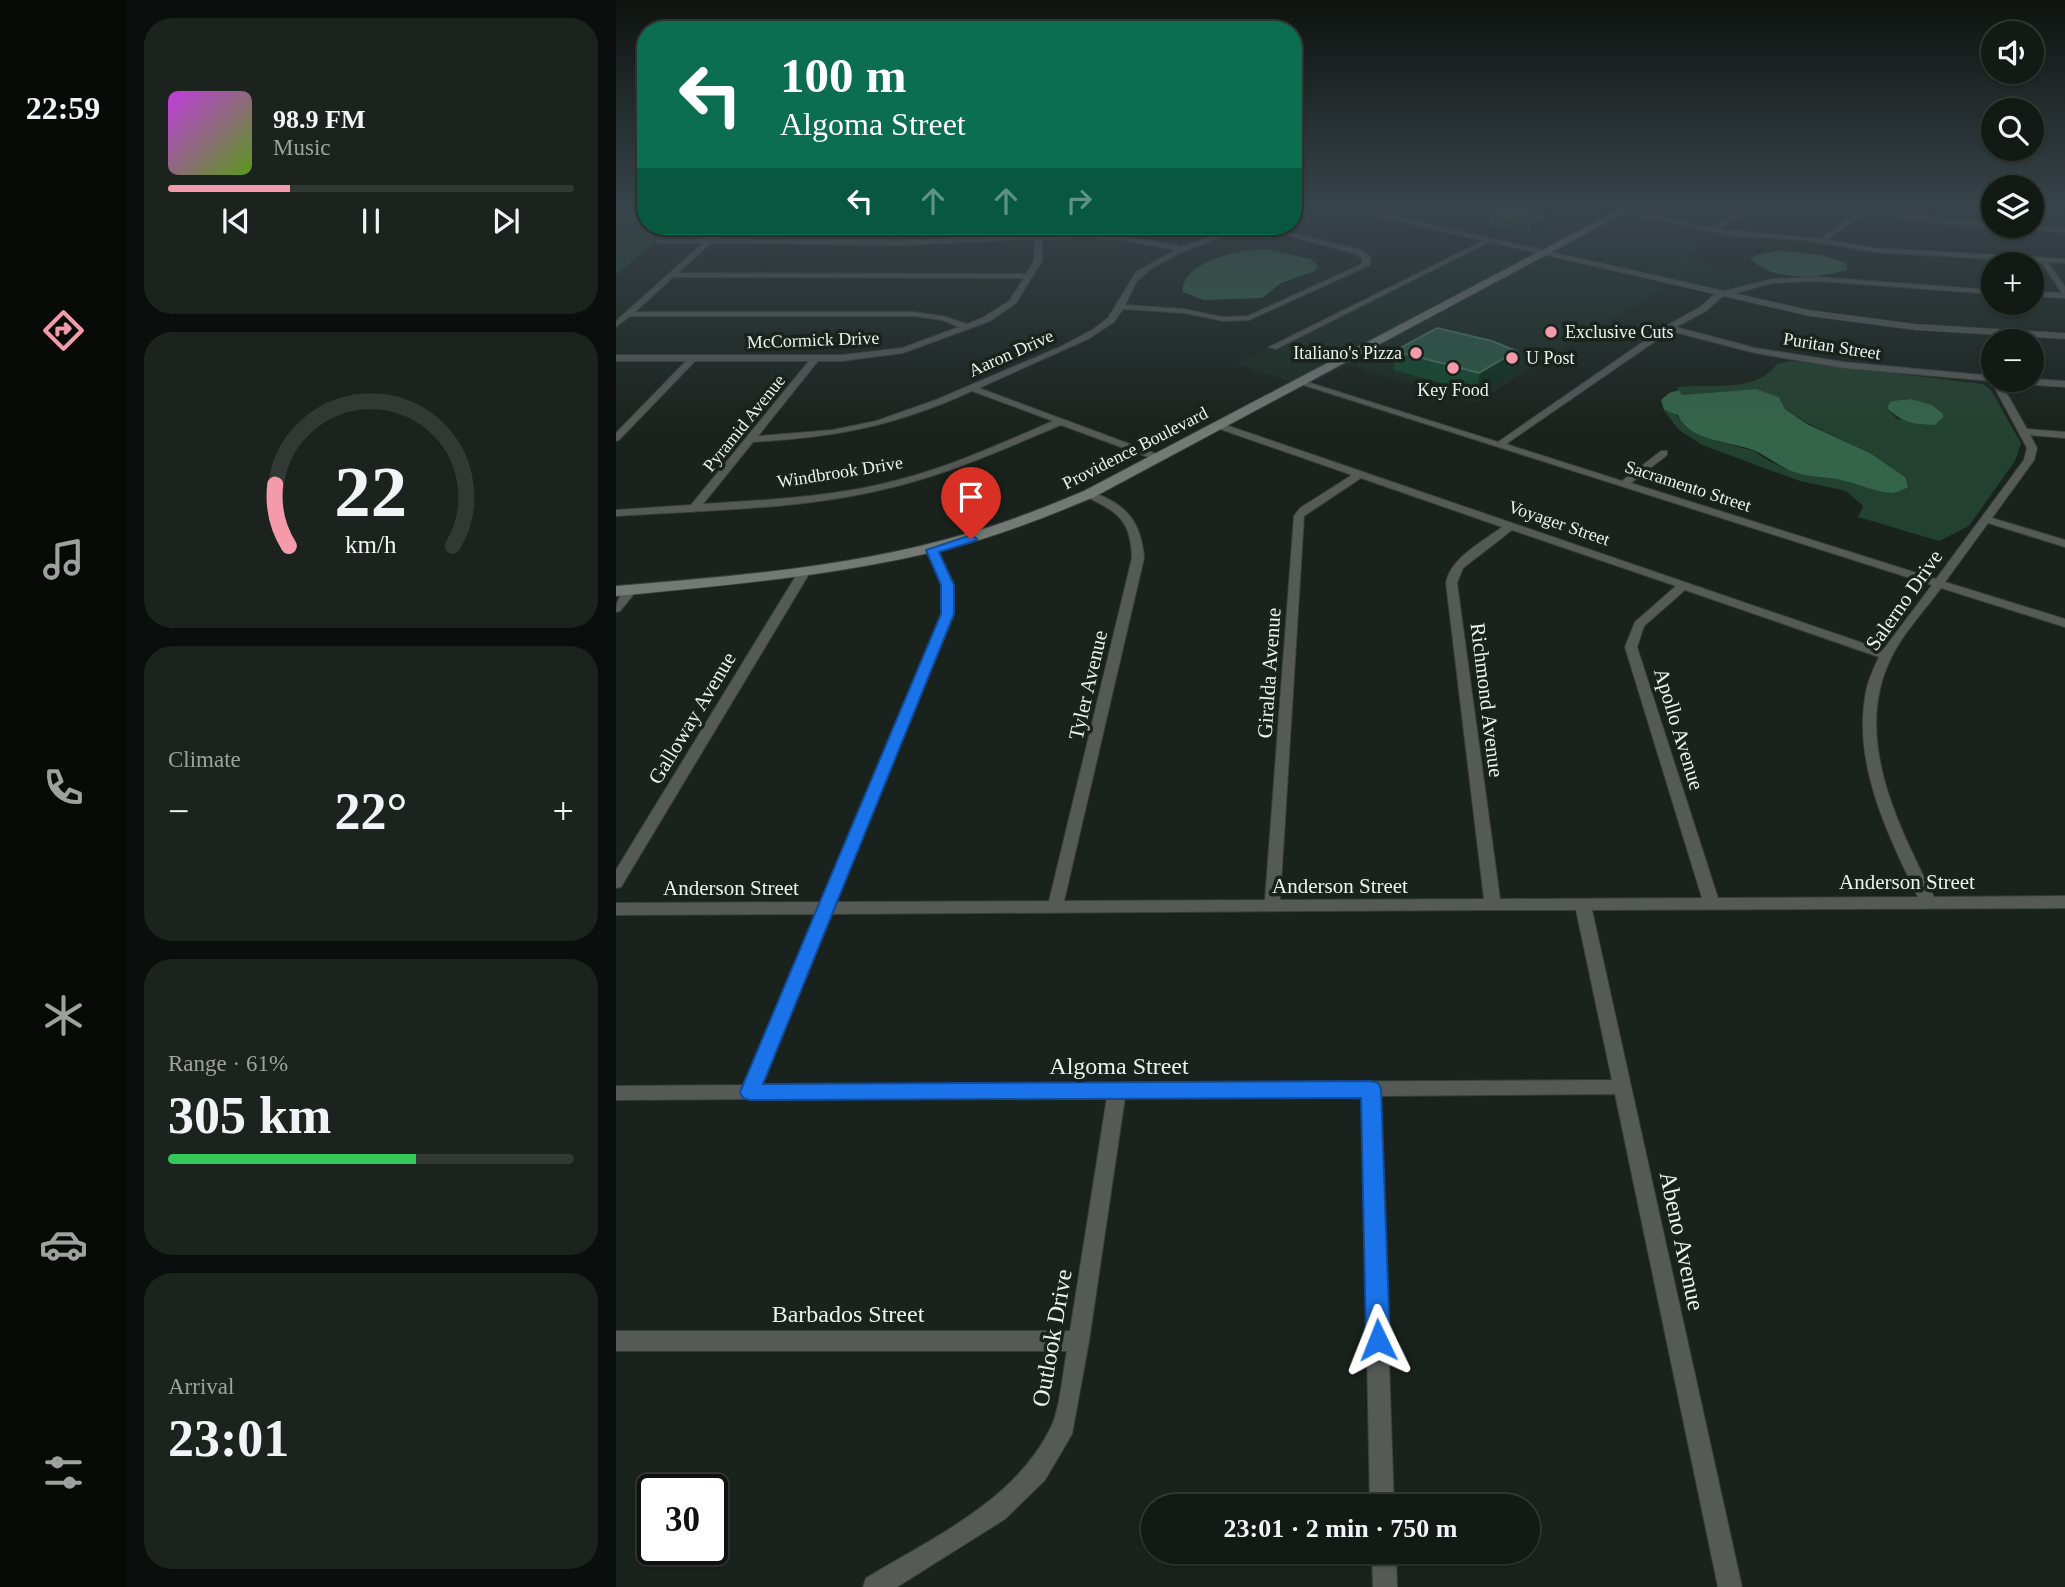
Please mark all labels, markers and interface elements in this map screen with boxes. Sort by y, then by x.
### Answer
map controls [1981,21,2044,392]
button: sound [1981,21,2044,84]
text: 100 m [780,48,907,103]
icon: left [665,49,756,140]
text: 22:59 [26,90,100,126]
button: search [1981,98,2044,161]
text: 98.9 FM [273,105,365,134]
text: Algoma Street [780,106,966,142]
text: Music [273,135,331,160]
button: layers [1981,175,2044,238]
icon: left [841,182,879,220]
icon: ahead [914,182,952,220]
icon: ahead [987,182,1025,220]
icon: right [1060,182,1098,220]
icon: previous [217,202,255,240]
icon: pause [352,202,390,240]
icon: next [487,202,525,240]
button: + [1981,252,2044,315]
icon: directions [39,306,88,355]
place label: Exclusive Cuts [1565,322,1674,342]
marker: Exclusive Cuts [1543,324,1559,340]
street label: Aaron Drive [966,325,1056,381]
street label: McCormick Drive [746,328,880,352]
street label: Puritan Street [1782,328,1882,364]
button: − [1981,329,2044,392]
place label: Italiano's Pizza [1293,343,1402,363]
marker: Italiano's Pizza [1408,345,1424,361]
place label: U Post [1526,348,1575,368]
marker: U Post [1504,350,1520,366]
marker: Key Food [1445,360,1461,376]
street label: Pyramid Avenue [699,370,789,476]
place label: Key Food [1417,380,1489,400]
street label: Providence Boulevard [1059,403,1211,493]
text: 22 [335,451,407,532]
street label: Windbrook Drive [776,452,904,492]
street label: Sacramento Street [1622,456,1754,516]
pin [941,467,1001,539]
icon: arrive [952,478,990,516]
street label: Voyager Street [1506,496,1612,550]
text: km/h [345,530,397,557]
icon: music [39,535,88,584]
street label: Salerno Drive [1861,545,1947,655]
street label: Giralda Avenue [1252,607,1286,739]
street label: Richmond Avenue [1466,621,1508,779]
street label: Tyler Avenue [1064,628,1112,742]
street label: Galloway Avenue [643,648,741,788]
street label: Apollo Avenue [1649,665,1709,793]
text: Climate [168,747,241,772]
icon: phone [39,763,88,812]
text: 22° [335,783,407,840]
text: − [168,790,189,832]
text: + [553,790,574,832]
street label: Anderson Street [1839,870,1975,894]
street label: Anderson Street [1272,874,1408,898]
street label: Anderson Street [663,876,799,900]
icon: climate [39,991,88,1040]
text: Range · 61% [168,1051,288,1076]
street label: Algoma Street [1049,1053,1189,1079]
text: 305 km [168,1087,331,1144]
street label: Abeno Avenue [1655,1169,1709,1313]
icon: car [39,1220,88,1269]
street label: Outlook Drive [1027,1267,1077,1409]
street label: Barbados Street [772,1301,925,1327]
position arrow [1341,1303,1415,1377]
text: Arrival [168,1374,234,1399]
text: 23:01 [168,1410,289,1467]
icon: filters [39,1448,88,1497]
speed limit sign: 30 [637,1474,728,1565]
text: 23:01 · 2 min · 750 m [1224,1514,1458,1543]

